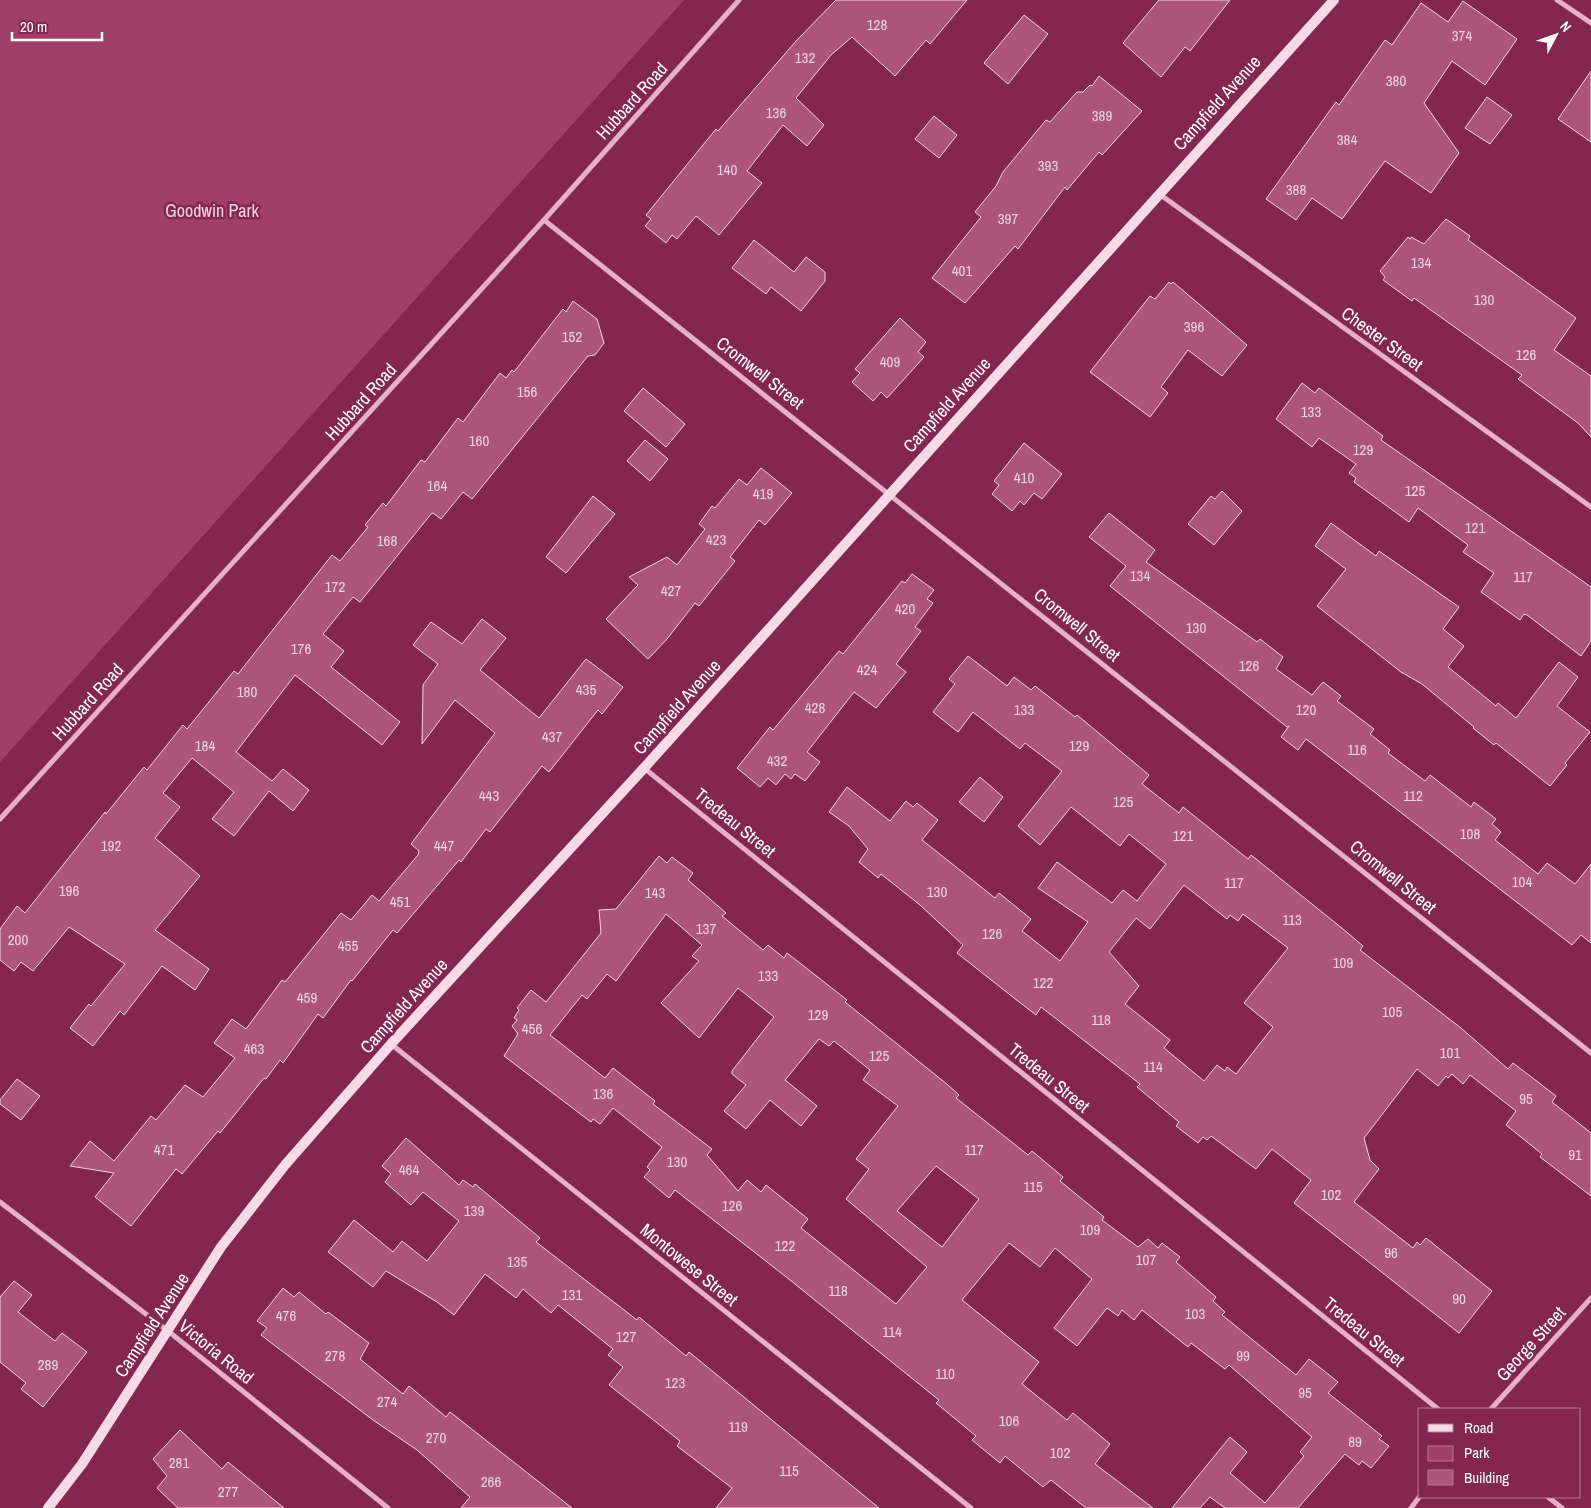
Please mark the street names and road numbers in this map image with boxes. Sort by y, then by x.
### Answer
street label: Campfield Avenue [1167,50,1266,156]
street label: Hubbard Road [590,57,673,145]
street label: Chester Street [1336,301,1428,377]
street label: Cromwell Street [711,330,809,415]
street label: Campfield Avenue [897,352,996,458]
street label: Hubbard Road [319,358,402,446]
street label: Cromwell Street [1029,582,1126,667]
street label: Campfield Avenue [627,654,726,760]
street label: Hubbard Road [46,658,129,746]
street label: Tredeau Street [689,782,781,863]
street label: Cromwell Street [1345,834,1442,919]
street label: Campfield Avenue [354,953,453,1059]
street label: Tredeau Street [1003,1037,1095,1118]
street label: Montowese Street [635,1217,743,1312]
street label: Campfield Avenue [108,1267,195,1382]
street label: Tredeau Street [1318,1291,1410,1372]
street label: George Street [1490,1301,1571,1386]
street label: Victoria Road [173,1314,259,1390]

